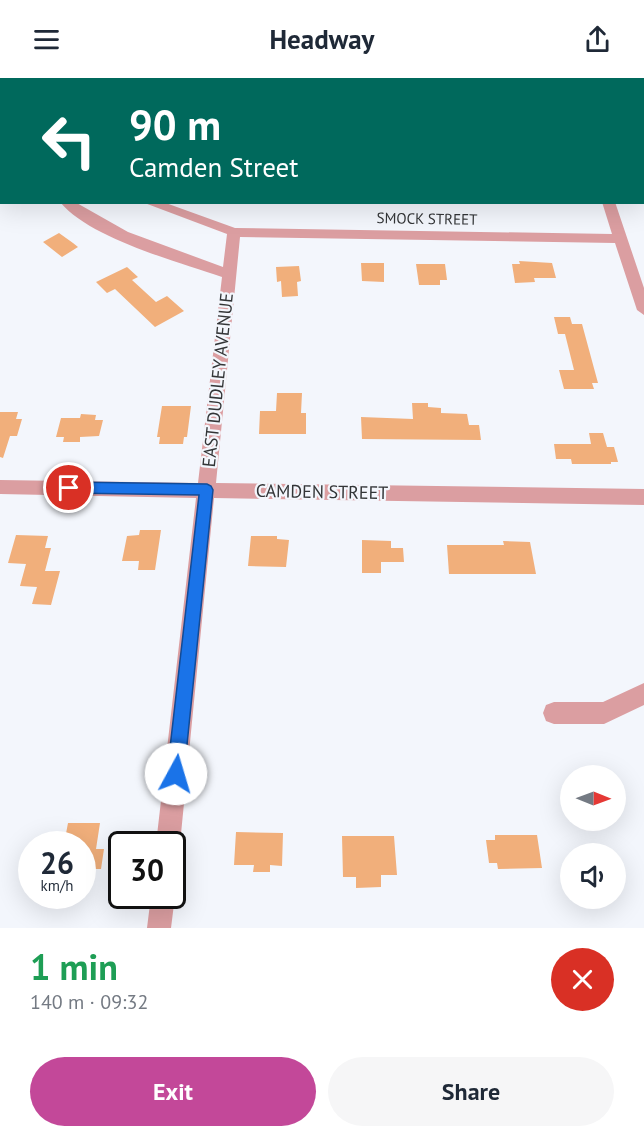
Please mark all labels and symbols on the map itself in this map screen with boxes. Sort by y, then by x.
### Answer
street label: SMOCK STREET [376,208,478,229]
street label: EAST DUDLEY AVENUE [197,292,238,468]
pin [43,462,94,513]
street label: CAMDEN STREET [256,479,388,504]
position arrow [144,742,208,806]
north arrow [560,765,626,831]
speed limit sign: 30 [108,831,186,909]

